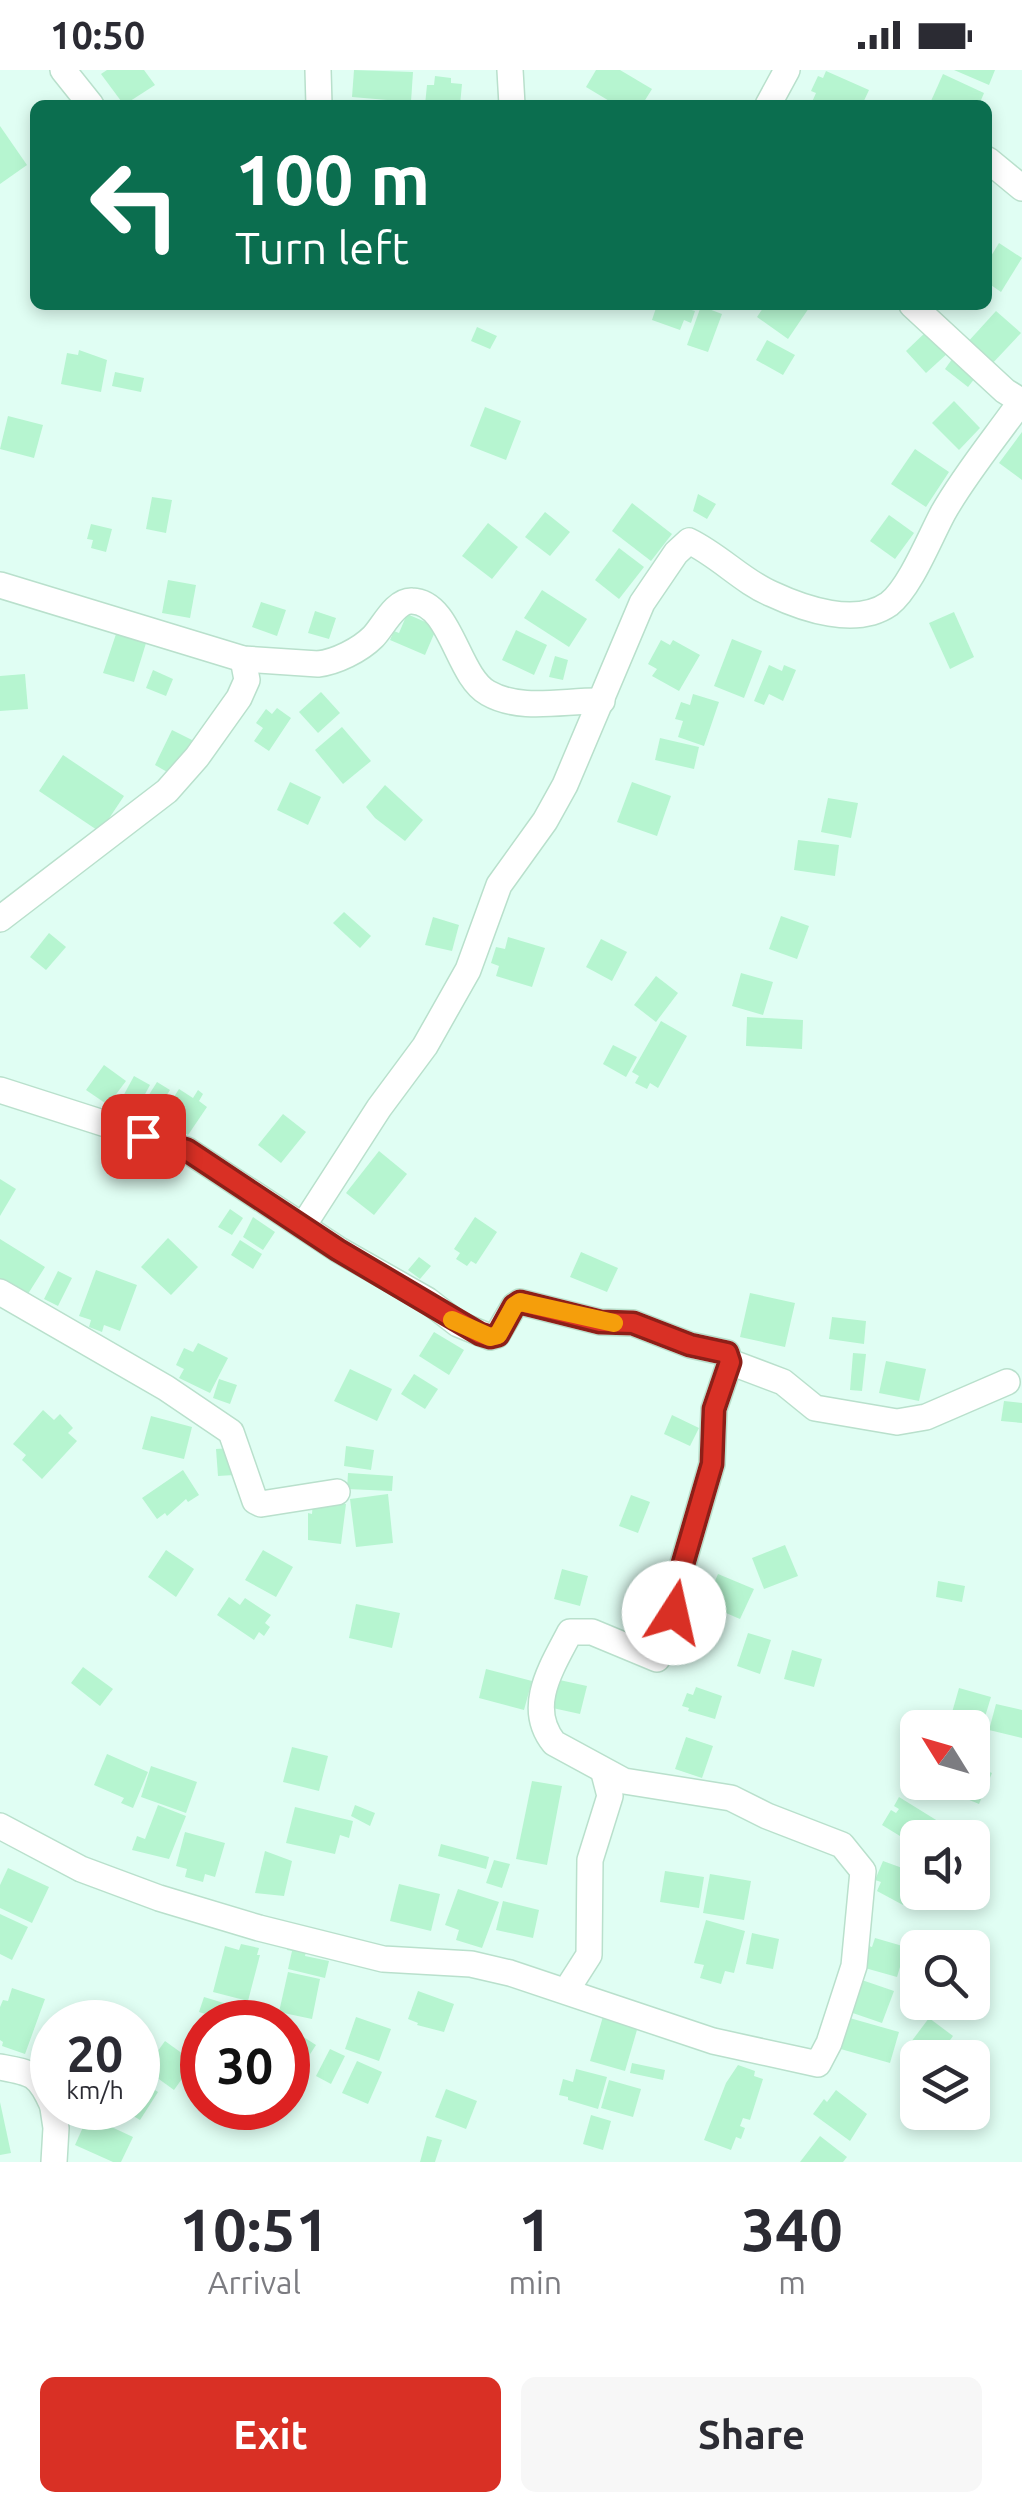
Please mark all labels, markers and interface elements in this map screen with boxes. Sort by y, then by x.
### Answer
text: 10:50 [50,14,145,56]
icon: left [70,140,200,270]
text: 100 m [235,140,430,218]
text: Turn left [235,222,409,273]
pin [101,1094,186,1179]
icon: arrive [116,1109,171,1164]
position arrow [622,1561,726,1665]
north arrow [900,1710,990,1800]
map controls [900,1710,990,2130]
button: sound [900,1820,990,1910]
button: search [900,1930,990,2020]
speed limit sign: 30 [180,2000,310,2130]
text: 20 [67,2025,123,2081]
button: layers [900,2040,990,2130]
text: km/h [66,2076,124,2104]
text: 10:51 [179,2195,329,2262]
text: 1 [518,2195,552,2262]
text: 340 [741,2195,843,2262]
text: Arrival [208,2264,301,2300]
text: min [508,2264,562,2300]
text: m [778,2264,806,2300]
button: Exit [40,2377,501,2492]
button: Share [521,2377,982,2492]

